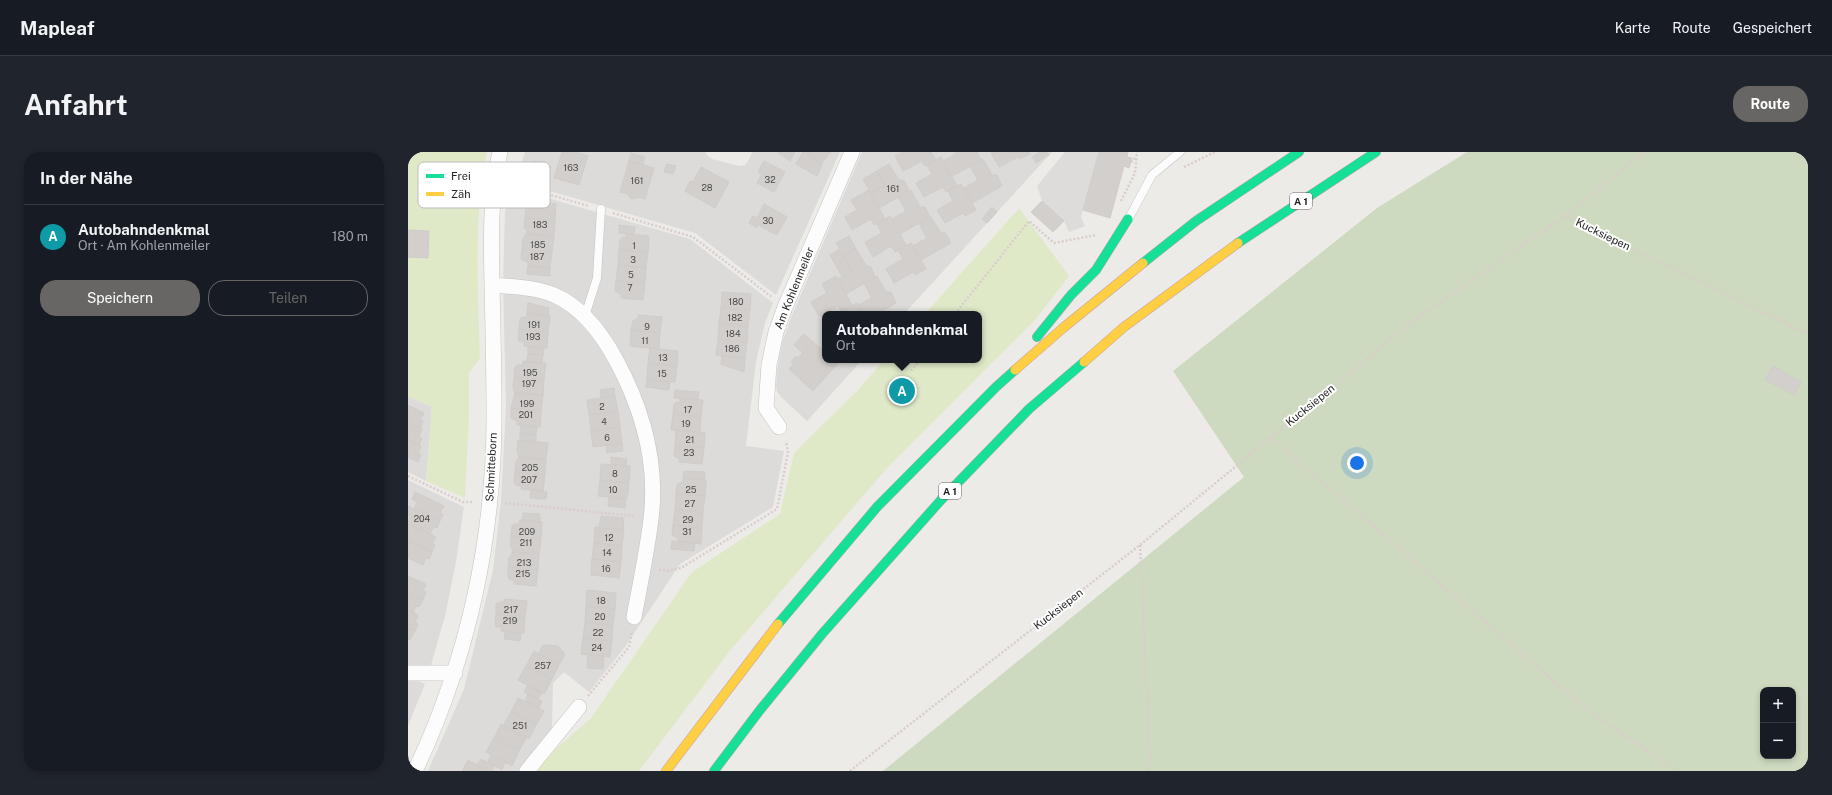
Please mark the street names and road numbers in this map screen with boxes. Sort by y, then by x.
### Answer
road number: A 1 [1290,193,1312,209]
street label: Kucksiepen [1574,216,1632,252]
street label: Am Kohlenmeiler [772,245,816,331]
street label: Kucksiepen [1283,382,1337,428]
street label: Schmitteborn [483,432,499,502]
road number: A 1 [939,483,961,499]
street label: Kucksiepen [1031,586,1085,632]

